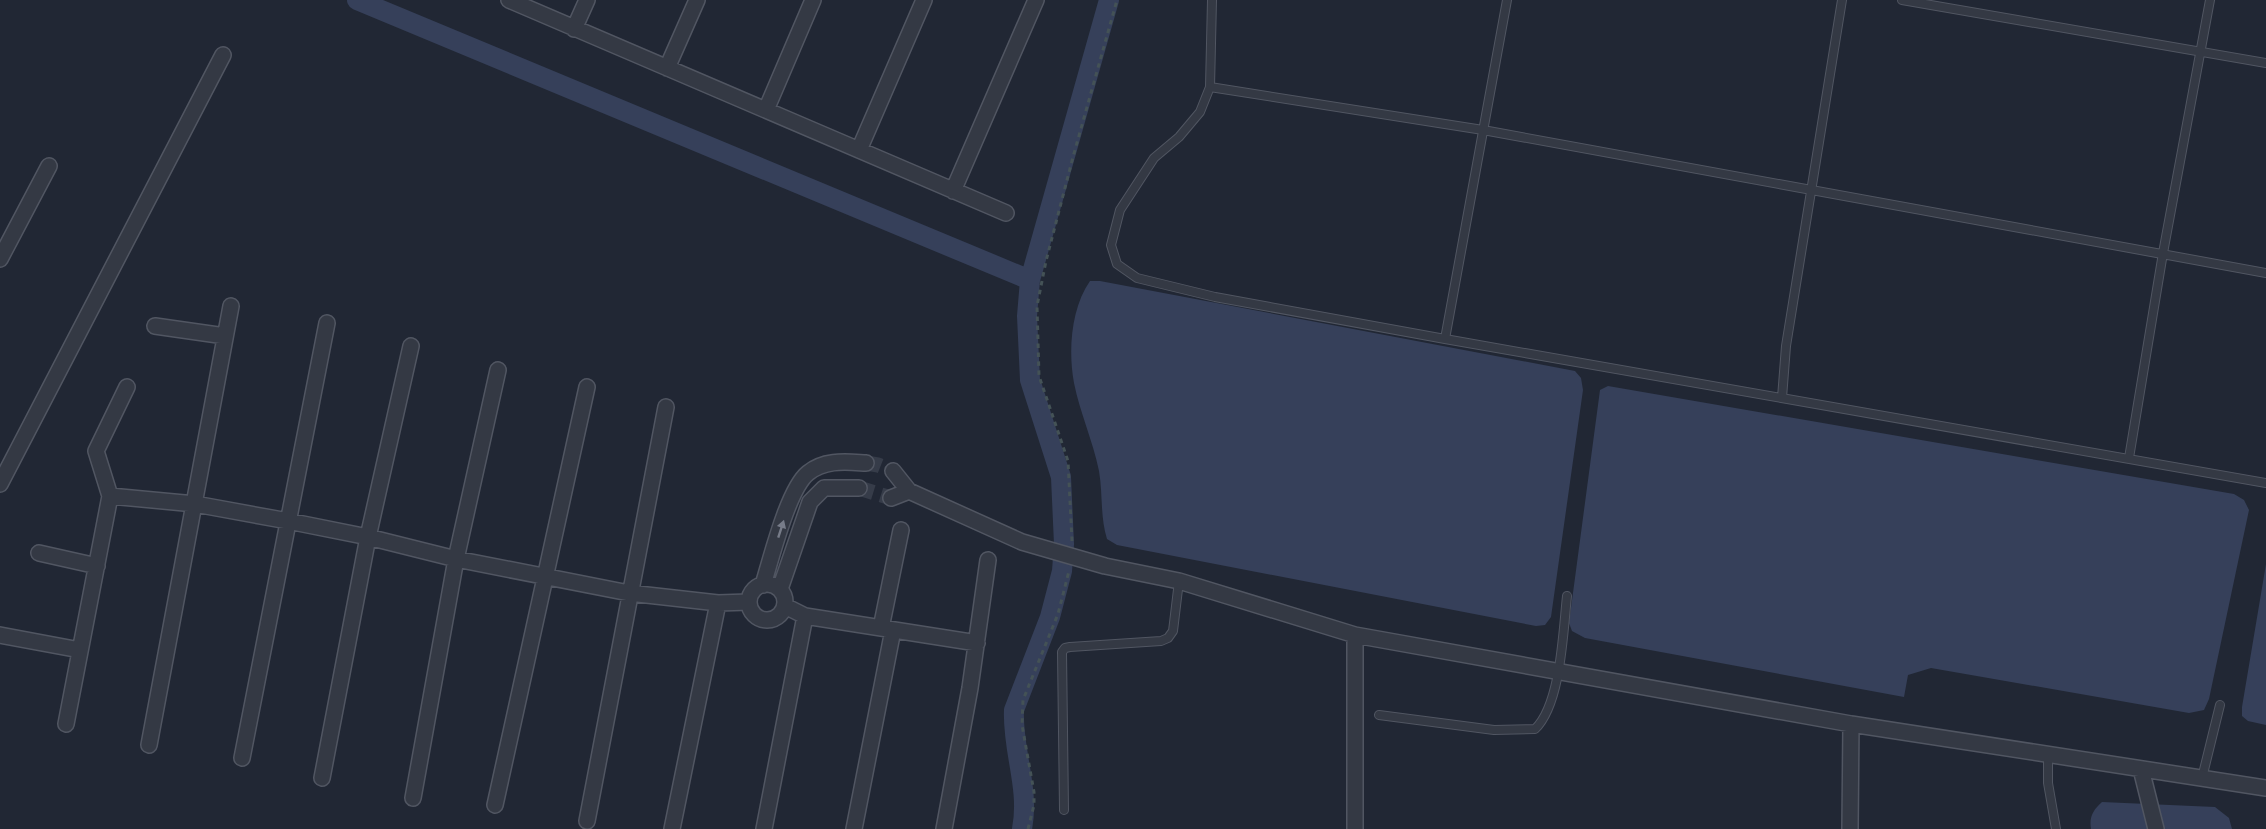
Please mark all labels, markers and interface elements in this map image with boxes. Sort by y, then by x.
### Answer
one-way arrow [777,520,786,538]

